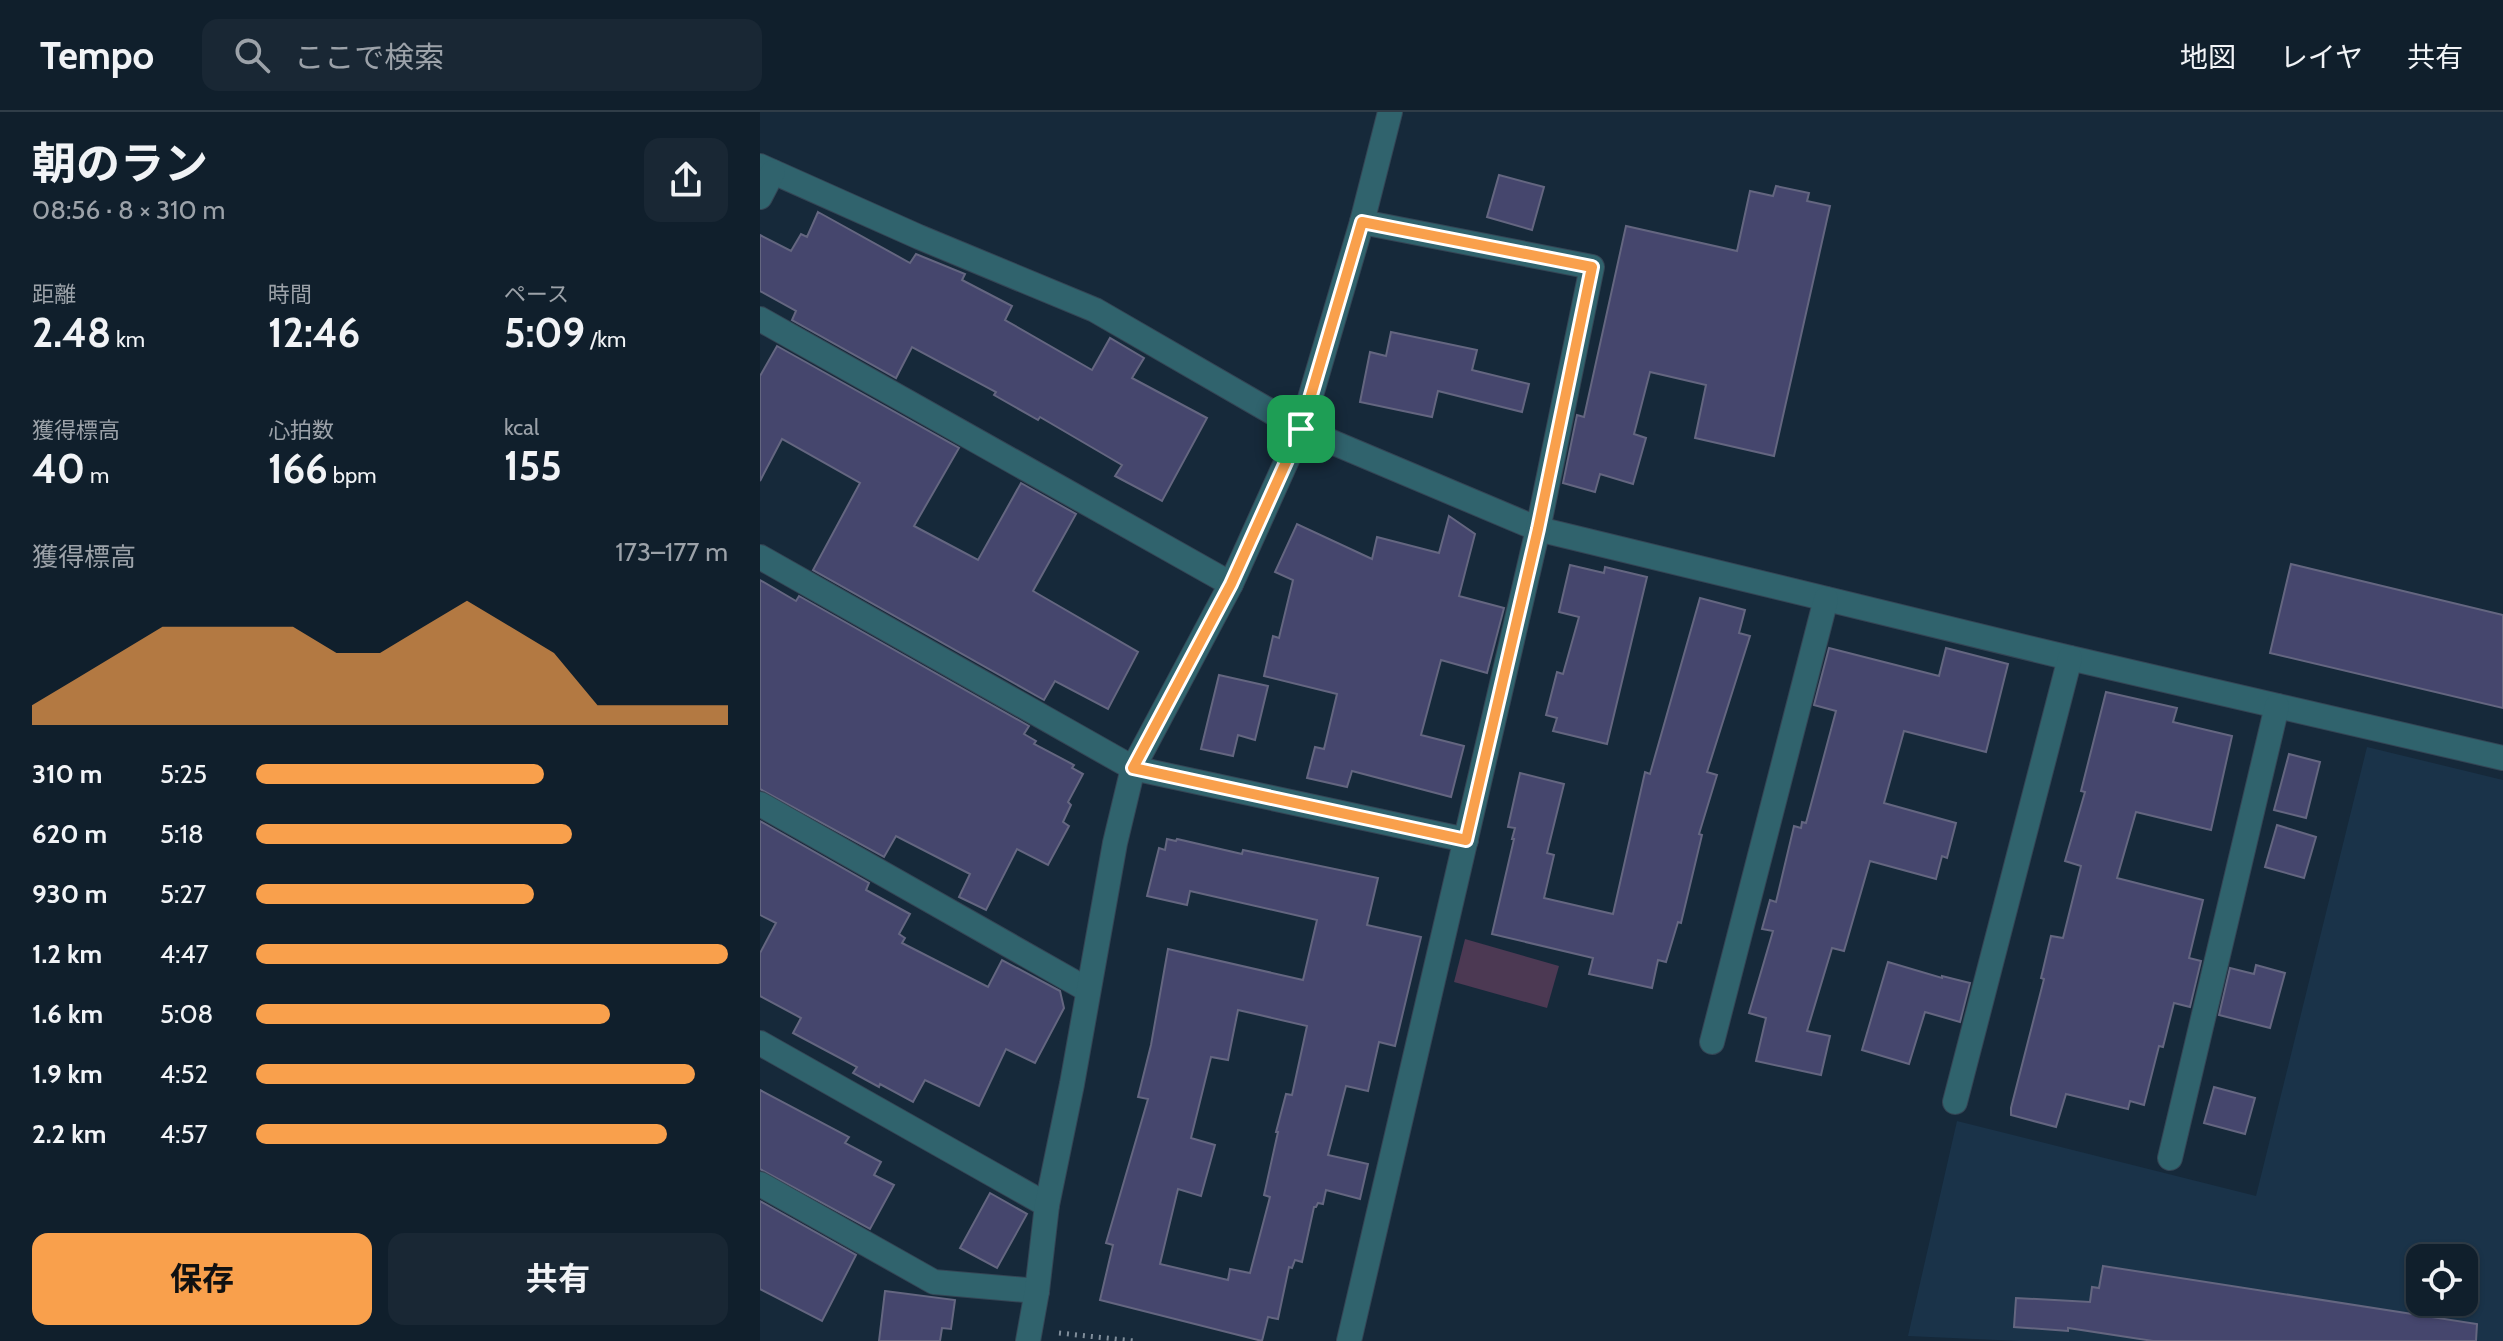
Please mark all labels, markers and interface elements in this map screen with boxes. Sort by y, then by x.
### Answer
search box [202,19,762,91]
text: Tempo [40,32,154,79]
icon: search [230,33,274,77]
text: ここで検索 [294,39,444,76]
text: 地図 [2180,40,2236,74]
text: レイヤ [2280,40,2363,74]
text: 共有 [2407,40,2463,74]
text: 朝のラン [32,137,208,190]
button: share [644,138,728,222]
text: 08:56 · 8 × 310 m [32,194,225,226]
text: 距離 [32,281,76,308]
text: 時間 [268,281,312,308]
text: ペース [504,281,569,308]
text: 2.48 [32,308,111,357]
text: 12:46 [268,308,360,357]
text: 5:09 [504,308,585,357]
text: km [111,326,145,353]
text: /km [585,326,626,353]
pin [1267,395,1335,463]
icon: arrive [1279,407,1323,451]
text: kcal [504,414,539,441]
text: 獲得標高 [32,417,120,444]
text: 心拍数 [268,417,334,444]
text: 155 [504,441,562,490]
text: 40 [32,444,85,493]
text: 166 [268,444,328,493]
text: m [85,462,109,489]
text: bpm [328,462,376,489]
text: 173–177 m [615,536,728,568]
text: 獲得標高 [32,541,136,573]
text: 310 m [32,758,102,790]
text: 5:25 [160,758,207,790]
text: 620 m [32,818,107,850]
text: 5:18 [160,818,204,850]
text: 930 m [32,878,107,910]
text: 5:27 [160,878,206,910]
text: 1.2 km [32,938,102,970]
text: 4:47 [160,938,209,970]
text: 1.6 km [32,998,103,1030]
text: 5:08 [160,998,213,1030]
text: 1.9 km [32,1058,103,1090]
text: 4:52 [160,1058,208,1090]
text: 2.2 km [32,1118,106,1150]
text: 4:57 [160,1118,208,1150]
button: 保存 [32,1233,372,1325]
button: 共有 [388,1233,728,1325]
map controls [2406,1244,2478,1316]
button: locate [2406,1244,2478,1316]

